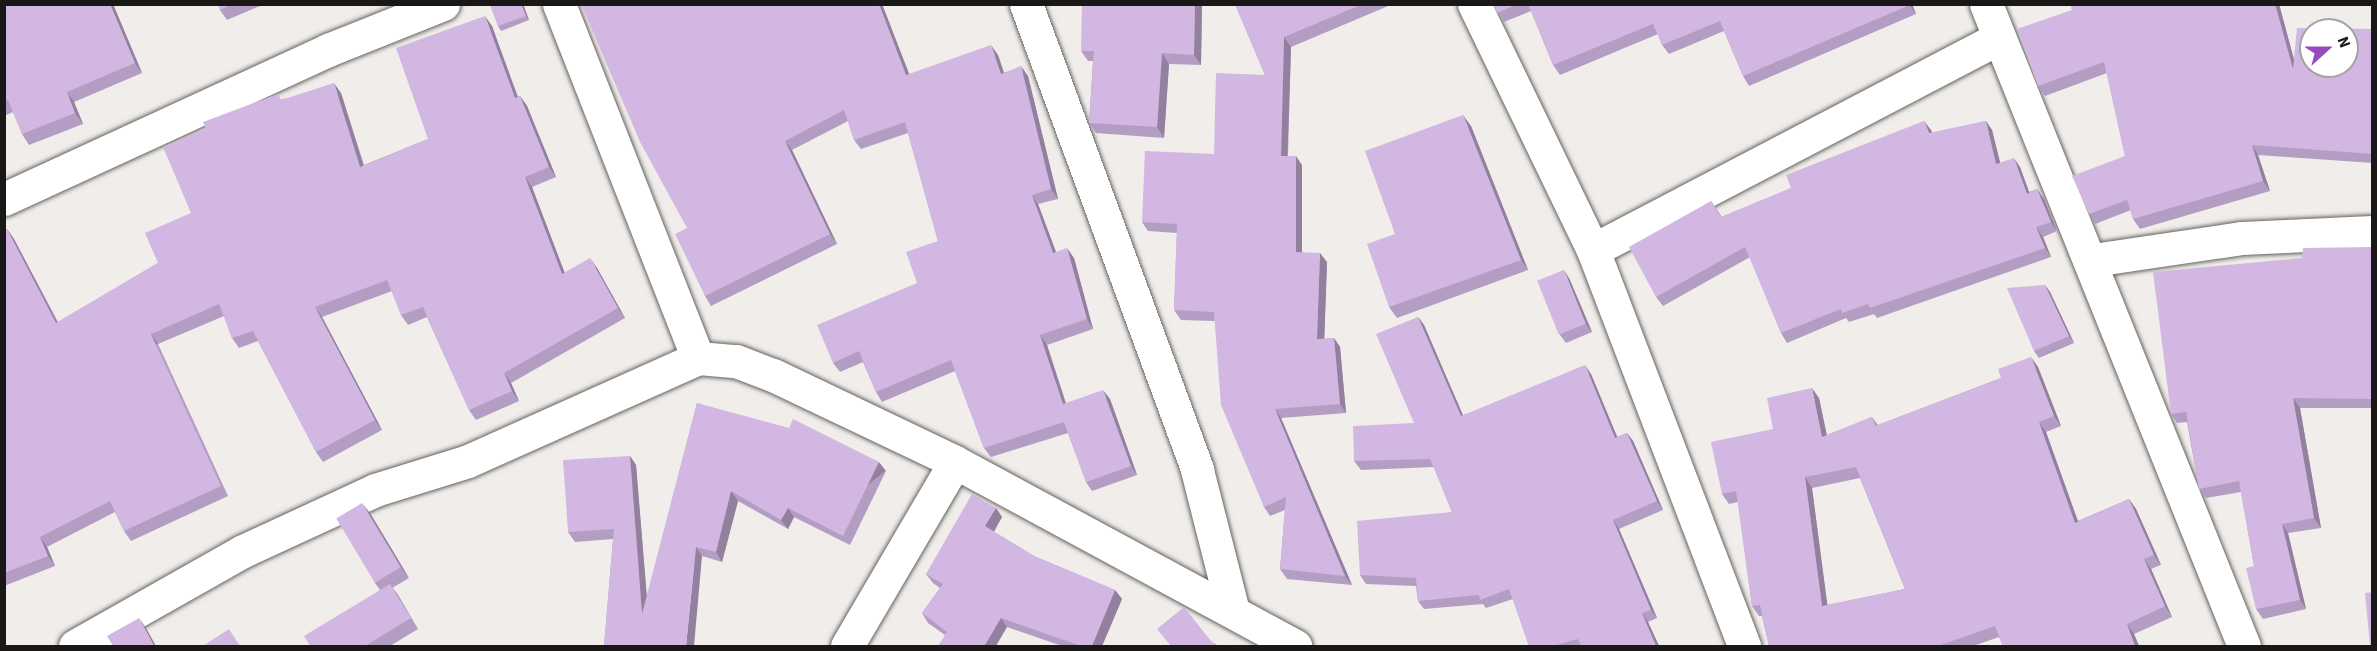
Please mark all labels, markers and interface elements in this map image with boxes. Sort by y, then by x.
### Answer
north arrow [2299,18,2359,78]
text: N [2332,33,2356,51]

